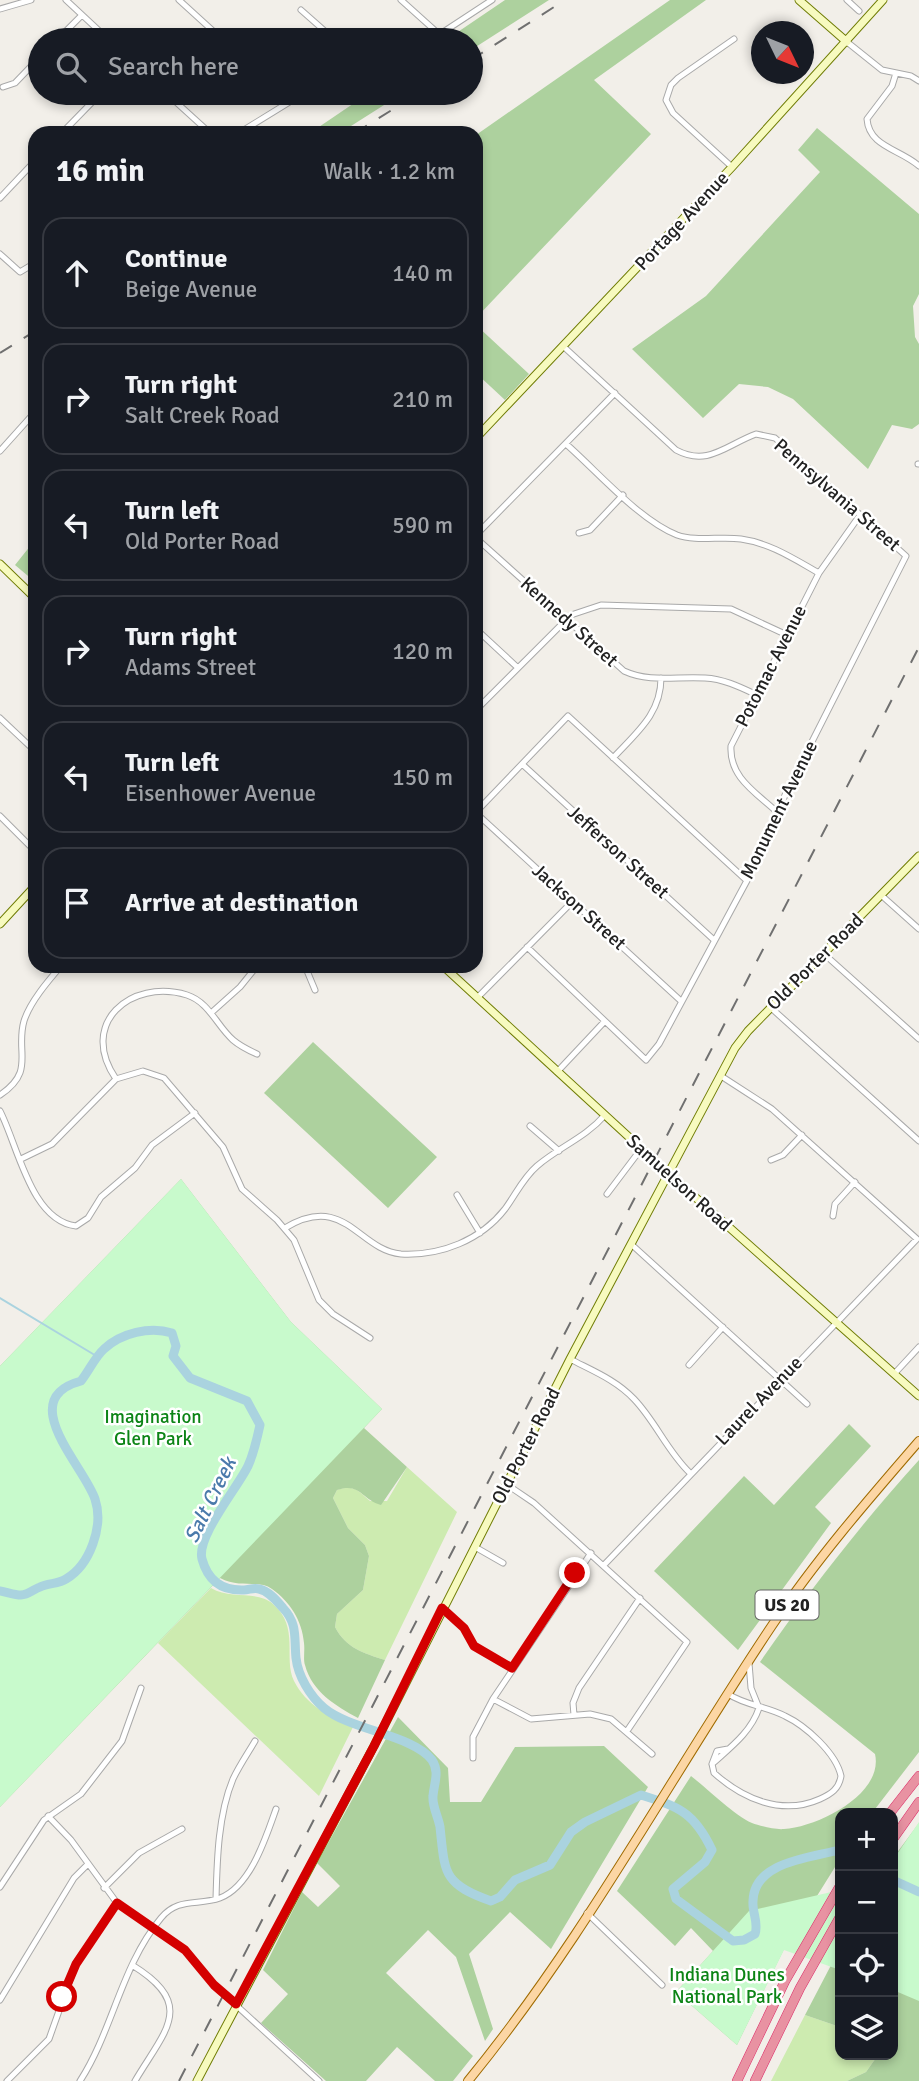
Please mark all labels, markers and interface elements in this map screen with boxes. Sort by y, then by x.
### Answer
north arrow [751,21,814,84]
search box [28,28,483,105]
icon: search [52,48,90,86]
text: Search here [108,51,239,83]
text: 16 min [56,153,145,190]
text: Walk · 1.2 km [323,157,455,186]
street label: Portage Avenue [630,166,734,276]
text: Continue [125,243,227,275]
icon: ahead [58,254,96,292]
text: 140 m [392,259,453,288]
text: Beige Avenue [125,275,257,304]
text: Turn right [125,369,237,401]
icon: right [58,380,96,418]
text: 210 m [392,385,453,414]
text: Salt Creek Road [125,401,280,430]
street label: Pennsylvania Street [769,433,906,557]
text: Turn left [125,495,219,527]
icon: left [58,506,96,544]
text: 590 m [392,511,453,540]
text: Old Porter Road [125,527,279,556]
street label: Kennedy Street [515,572,623,672]
street label: Potomac Avenue [730,601,812,731]
text: Turn right [125,621,237,653]
icon: right [58,632,96,670]
text: 120 m [392,637,453,666]
text: Adams Street [125,653,256,682]
street label: Monument Avenue [735,737,823,883]
text: Turn left [125,747,219,779]
icon: left [58,758,96,796]
text: 150 m [392,763,453,792]
text: Eisenhower Avenue [125,779,316,808]
street label: Jefferson Street [562,800,674,904]
street label: Jackson Street [527,858,631,956]
icon: arrive [58,884,96,922]
text: Arrive at destination [125,887,358,919]
street label: Old Porter Road [761,908,869,1016]
street label: Samuelson Road [621,1129,737,1237]
street label: Laurel Avenue [710,1351,808,1451]
street label: Old Porter Road [486,1384,566,1508]
park label: Imagination Glen Park [104,1405,202,1451]
water label: Salt Creek [178,1451,243,1547]
route end [559,1557,590,1588]
road number: US 20 [756,1590,818,1620]
map controls [835,1808,898,2060]
button: + [835,1808,898,1871]
button: − [835,1871,898,1934]
button: locate [835,1934,898,1997]
park label: Indiana Dunes National Park [669,1963,785,2009]
route start [46,1981,77,2012]
button: layers [835,1997,898,2060]

